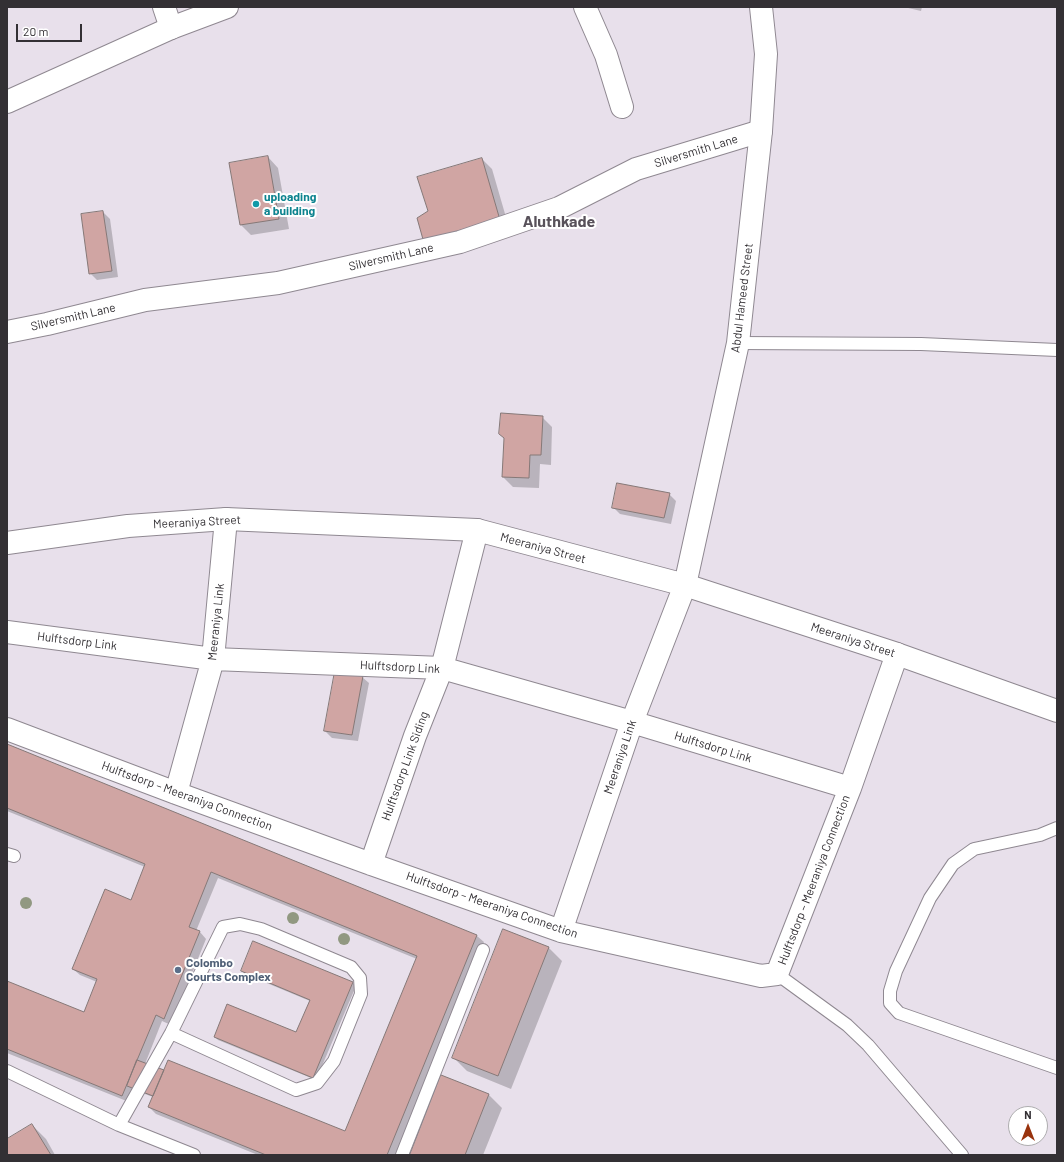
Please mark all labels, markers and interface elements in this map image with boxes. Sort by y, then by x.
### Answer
scale bar [18,16,84,42]
text: 20 m [23,24,49,38]
street label: Silversmith Lane [652,131,740,171]
place label: uploading a building [264,190,316,218]
marker: uploading a building [251,199,261,209]
district label: Aluthkade [523,212,595,232]
street label: Silversmith Lane [347,240,435,274]
street label: Abdul Hameed Street [728,242,756,354]
street label: Silversmith Lane [29,300,117,334]
street label: Meeraniya Street [153,513,241,531]
street label: Meeraniya Street [499,530,587,566]
street label: Meeraniya Link [205,583,227,661]
street label: Meeraniya Street [809,620,897,660]
street label: Hulftsdorp Link [36,629,118,653]
street label: Hulftsdorp Link [360,658,440,676]
street label: Hulftsdorp Link Siding [379,709,431,823]
street label: Meeraniya Link [601,718,639,796]
street label: Hulftsdorp Link [673,728,753,766]
street label: Hulftsdorp – Meeraniya Connection [100,758,274,834]
street label: Hulftsdorp – Meeraniya Connection [775,793,853,967]
street label: Hulftsdorp – Meeraniya Connection [404,869,580,941]
place label: Colombo Courts Complex [186,956,271,984]
marker: Colombo Courts Complex [173,965,183,975]
north arrow [1008,1106,1048,1146]
text: N [1024,1108,1032,1121]

